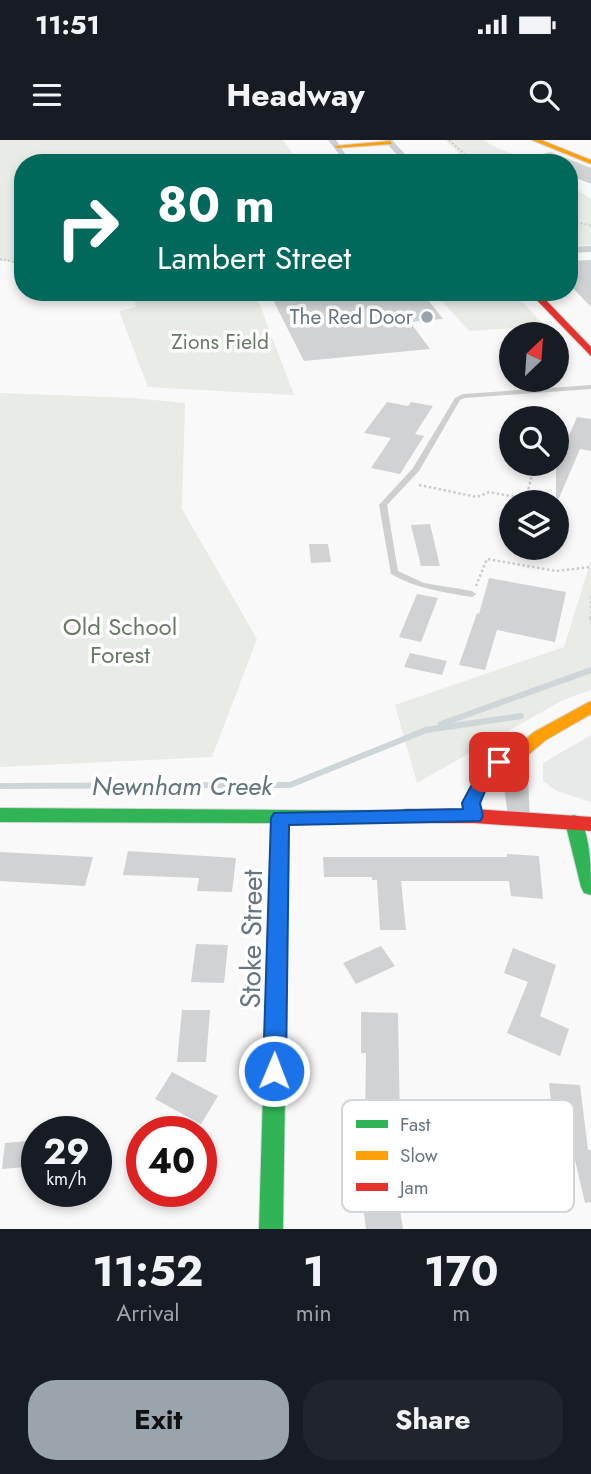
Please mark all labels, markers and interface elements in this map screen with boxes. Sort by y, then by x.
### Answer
text: 11:51 [35,6,100,44]
text: Headway [226,72,365,118]
icon: menu [28,76,66,114]
icon: search [525,76,563,114]
text: 80 m [157,170,275,240]
icon: right [42,182,133,273]
text: Lambert Street [157,235,351,281]
place label: The Red Door [290,302,414,332]
marker: The Red Door [419,309,435,325]
north arrow [499,322,569,392]
map controls [499,322,569,560]
park label: Zions Field [171,327,269,357]
button: search [499,406,569,476]
button: layers [499,490,569,560]
park label: Old School Forest [63,609,177,672]
pin [469,732,529,792]
icon: arrive [480,743,518,781]
water label: Newnham Creek [92,767,274,805]
street label: Stoke Street [230,869,273,1009]
position arrow [237,1034,311,1108]
legend [342,1100,574,1212]
text: Fast [400,1111,431,1138]
speed limit sign: 40 [126,1116,217,1207]
text: 29 [43,1127,90,1177]
text: Slow [400,1142,438,1169]
text: km/h [46,1166,87,1192]
text: Jam [397,1174,429,1201]
text: 11:52 [92,1241,203,1302]
text: 1 [303,1241,324,1302]
text: 170 [424,1241,499,1302]
text: Arrival [116,1296,180,1330]
text: min [296,1296,332,1330]
text: m [452,1296,470,1330]
button: Exit [28,1380,289,1460]
button: Share [303,1380,563,1460]

